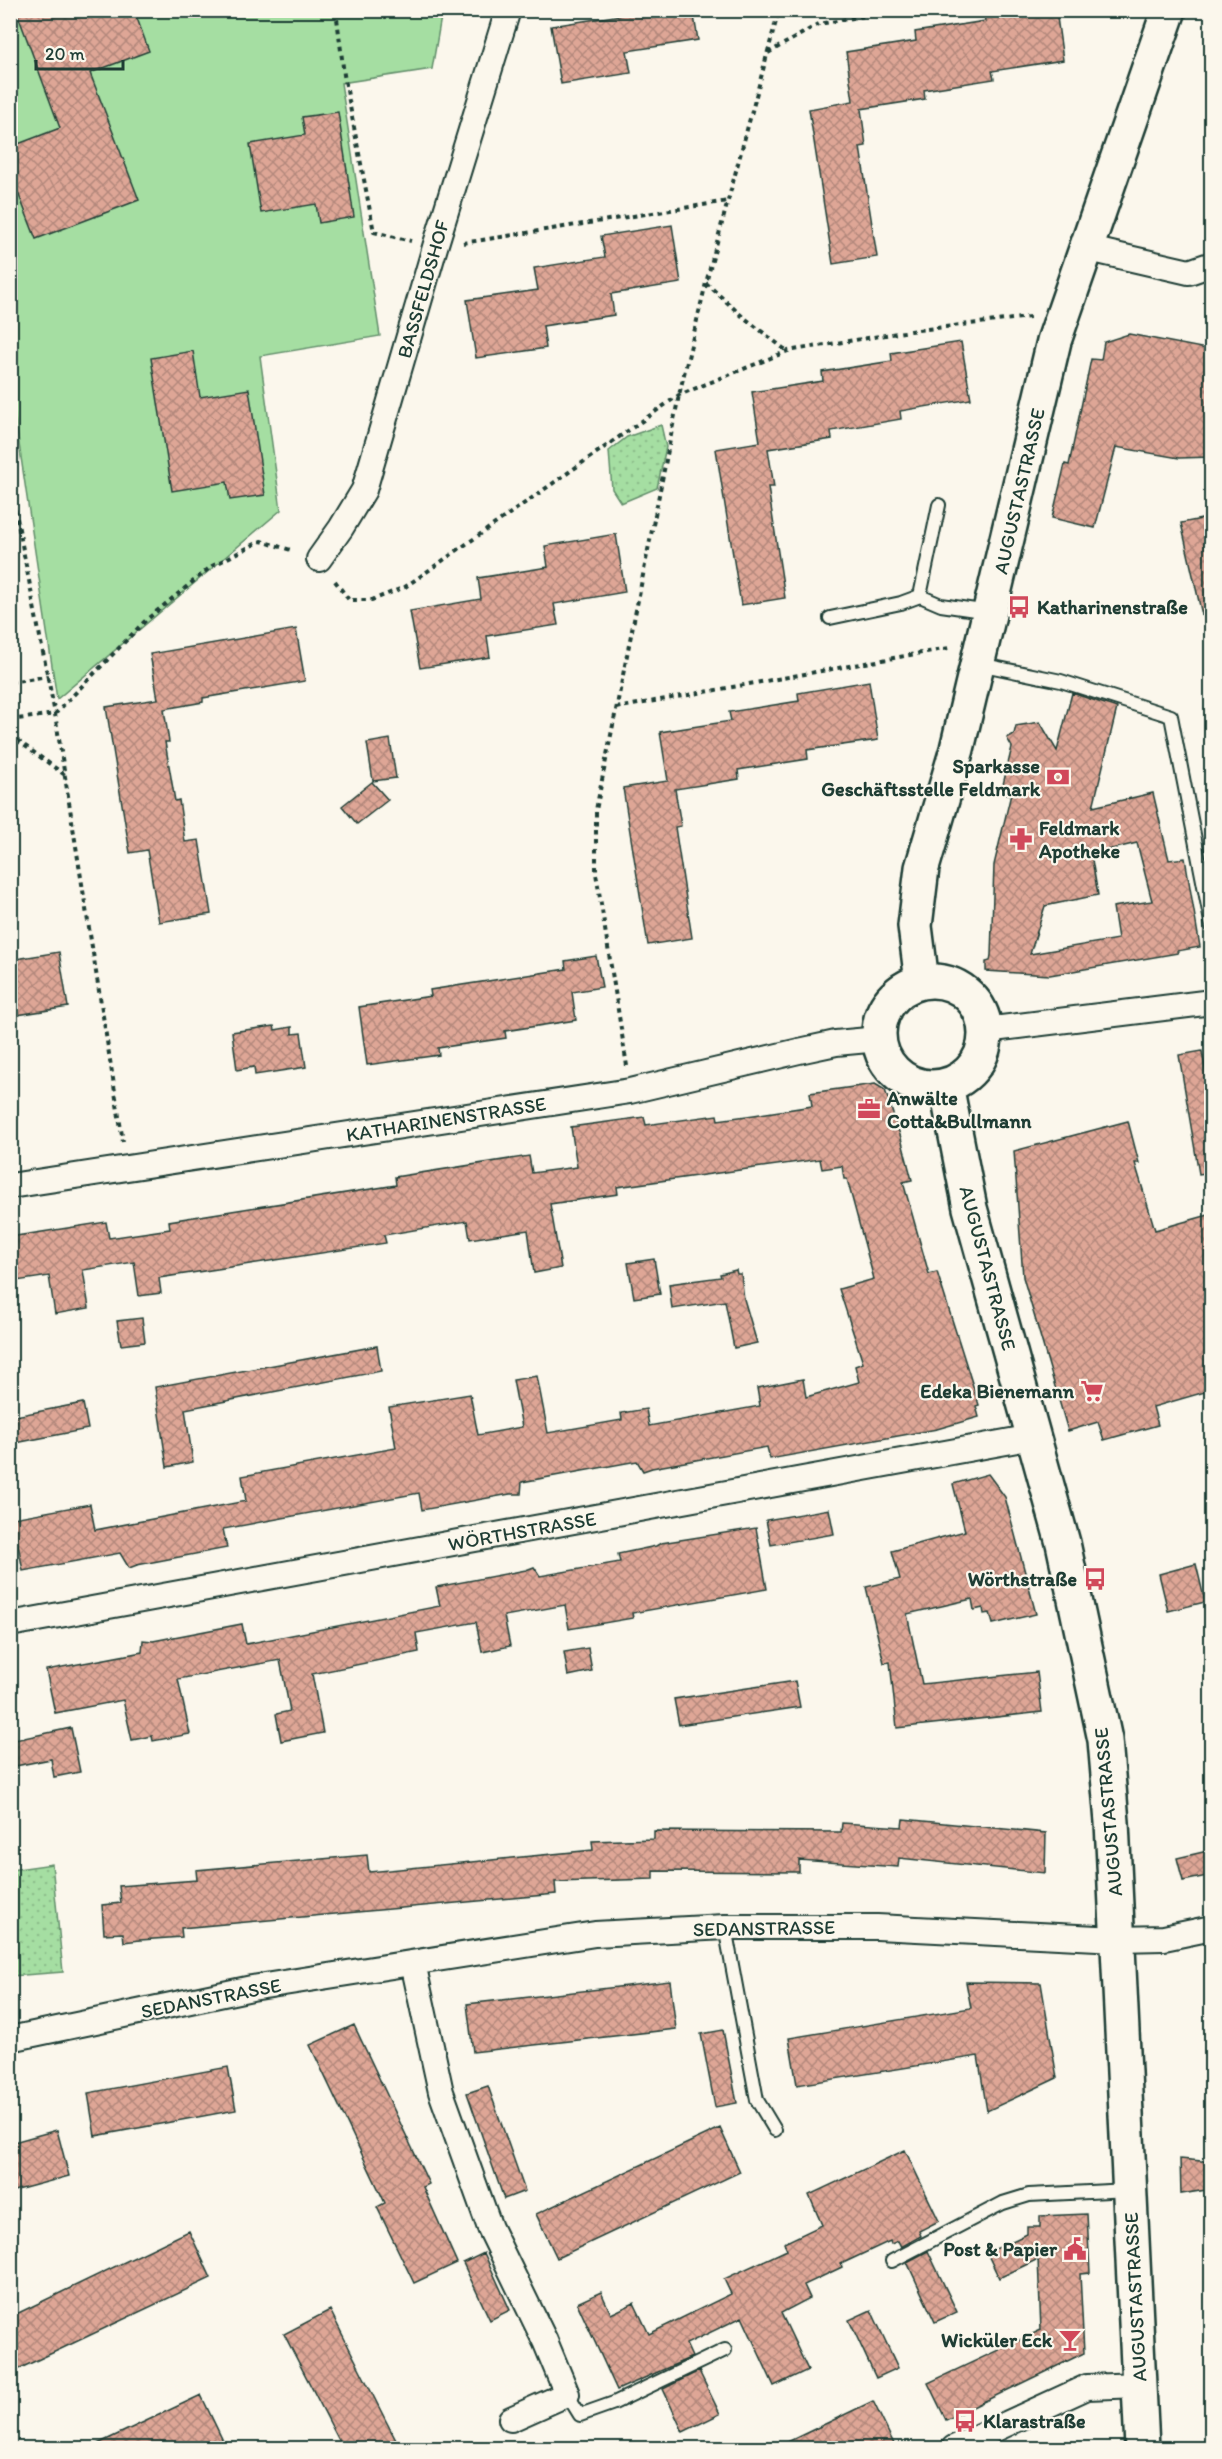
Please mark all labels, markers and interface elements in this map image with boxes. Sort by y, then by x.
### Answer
scale bar [36,33,123,71]
text: 20 m [45,43,85,65]
street label: BASSFELDSHOF [392,216,454,361]
street label: AUGUSTASTRASSE [988,406,1050,576]
bus stop icon: Katharinenstraße [1006,594,1032,620]
place label: Katharinenstraße [1037,595,1188,619]
place label: Sparkasse Geschäftsstelle Feldmark [821,754,1041,801]
bank icon: Sparkasse Geschäftsstelle Feldmark [1045,764,1071,790]
place label: Feldmark Apotheke [1038,816,1121,864]
pharmacy icon: Feldmark Apotheke [1008,826,1034,852]
place label: Anwälte Cotta&Bullmann [886,1086,1032,1133]
street label: KATHARINENSTRASSE [344,1091,548,1147]
office icon: Anwälte Cotta&Bullmann [856,1096,882,1122]
street label: AUGUSTASTRASSE [954,1183,1022,1353]
supermarket icon: Edeka Bienemann [1079,1378,1105,1404]
place label: Edeka Bienemann [920,1379,1075,1403]
street label: WÖRTHSTRASSE [446,1506,598,1556]
bus stop icon: Wörthstraße [1082,1566,1108,1592]
place label: Wörthstraße [968,1567,1077,1591]
street label: AUGUSTASTRASSE [1089,1727,1127,1897]
street label: SEDANSTRASSE [693,1915,835,1941]
street label: SEDANSTRASSE [139,1973,283,2023]
street label: AUGUSTASTRASSE [1119,2212,1151,2382]
public building icon: Post & Papier [1062,2236,1088,2262]
place label: Post & Papier [943,2237,1058,2262]
bar icon: Wicküler Eck [1057,2327,1083,2353]
place label: Wicküler Eck [941,2328,1053,2352]
bus stop icon: Klarastraße [952,2408,978,2434]
place label: Klarastraße [983,2409,1086,2433]

